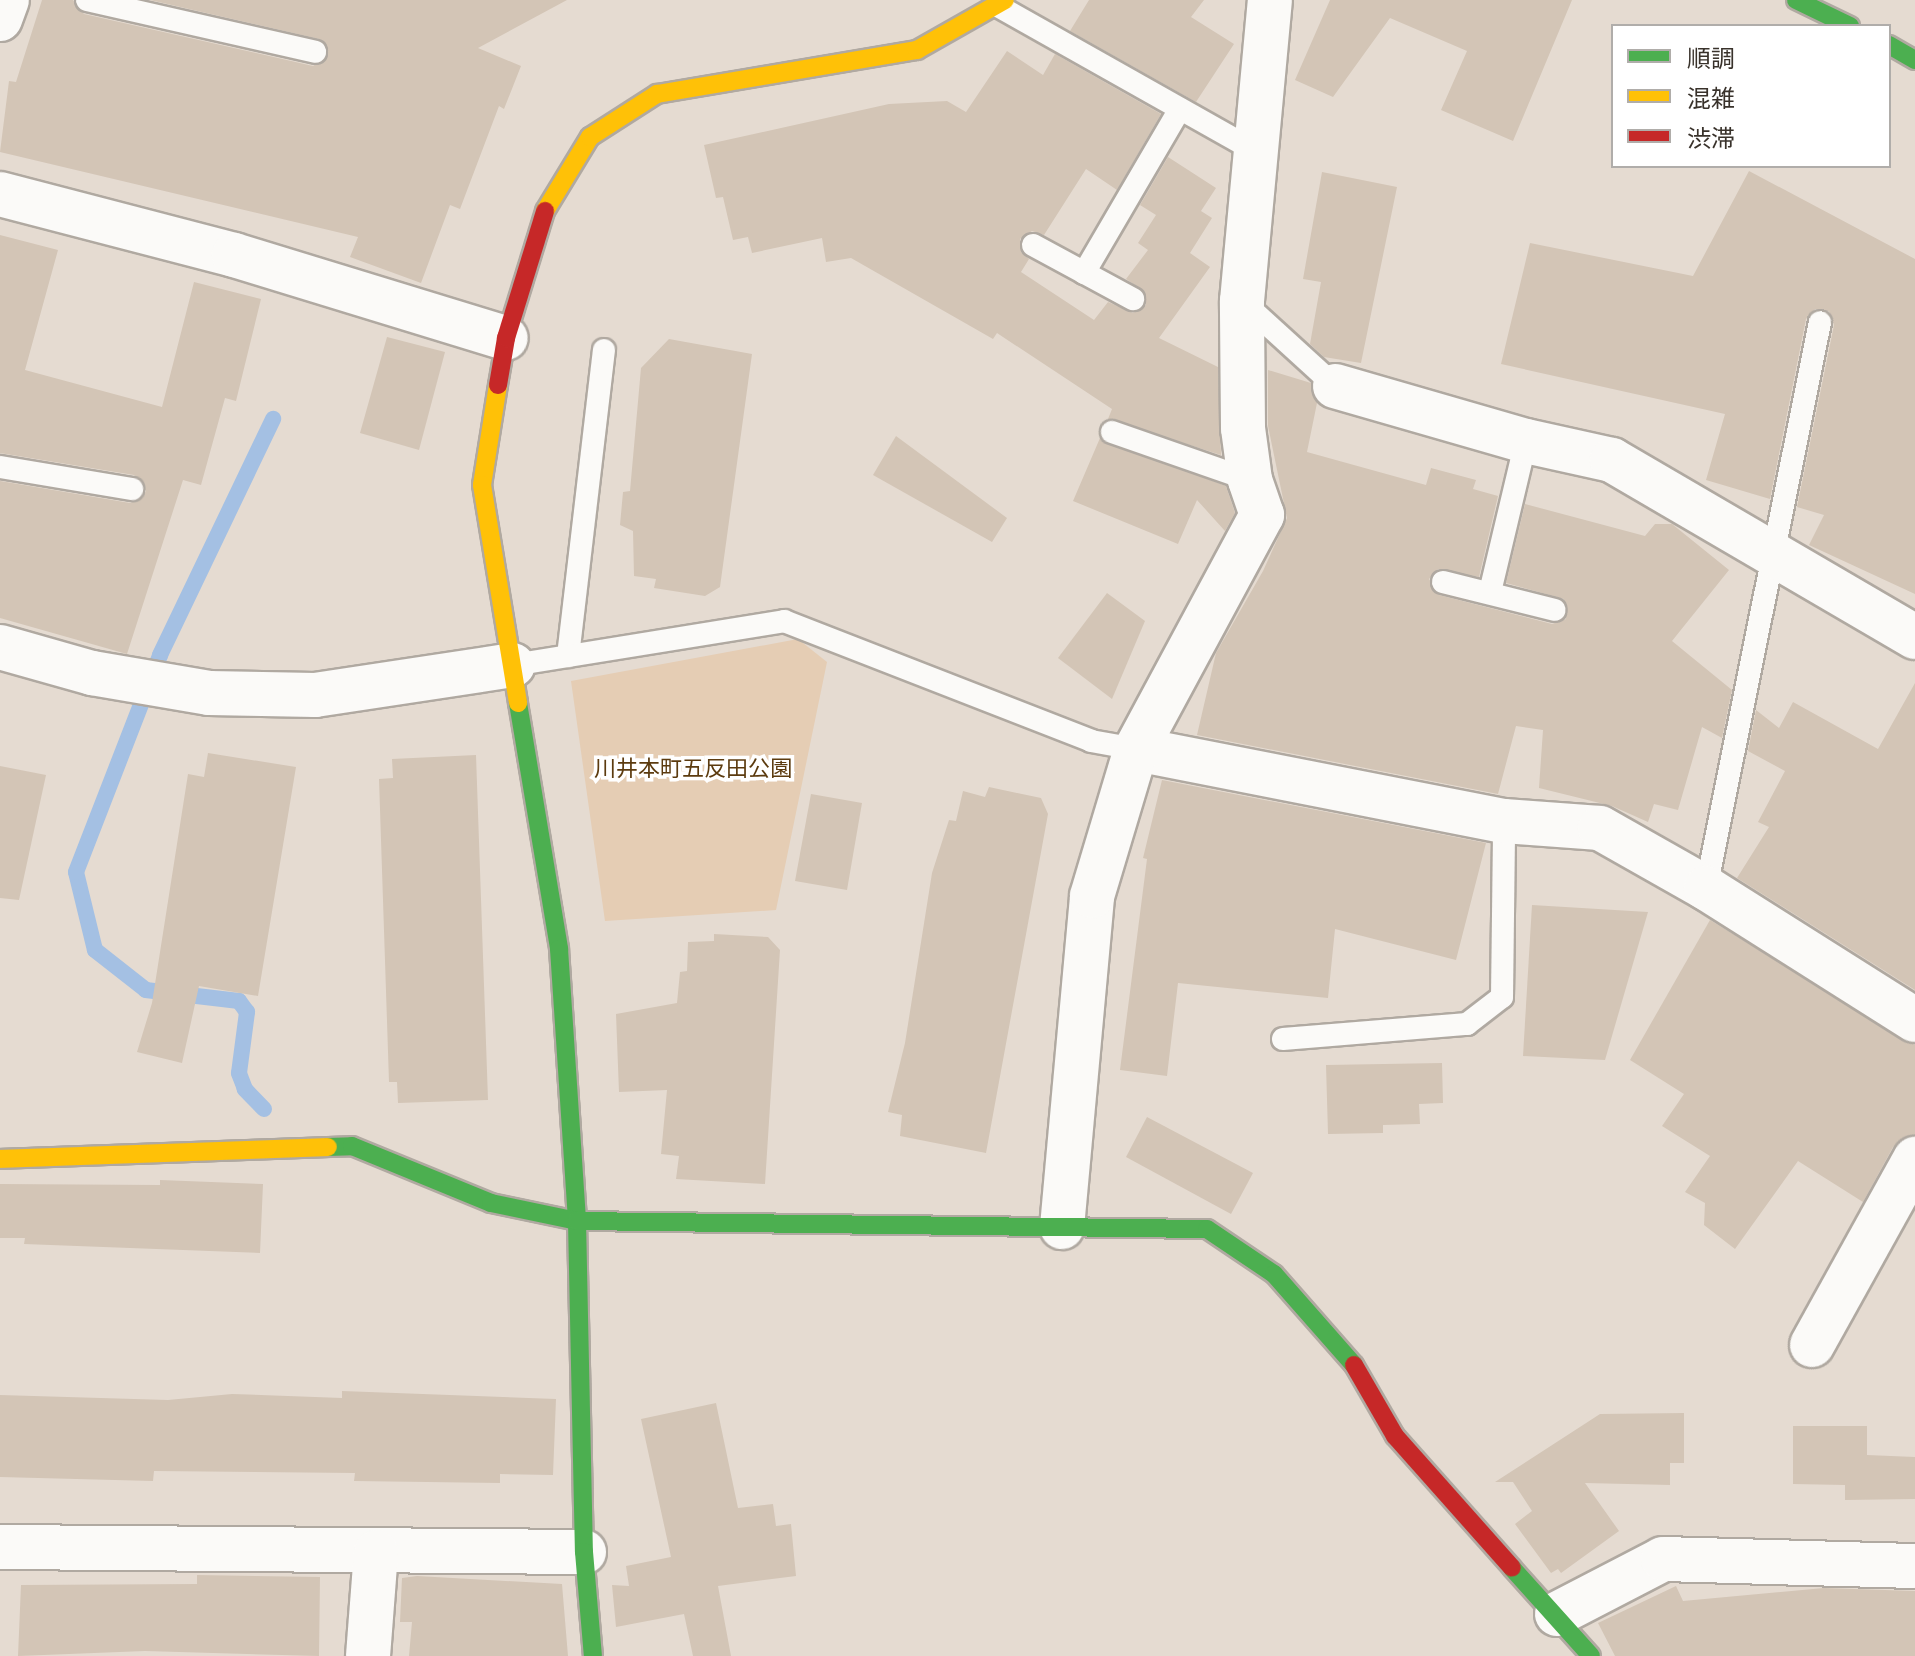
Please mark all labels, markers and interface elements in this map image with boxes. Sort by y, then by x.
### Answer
legend [1611,24,1891,168]
text: 順調 [1687,45,1735,73]
text: 混雑 [1687,85,1735,113]
text: 渋滞 [1687,125,1735,153]
park label: 川井本町五反田公園 [594,757,792,783]

